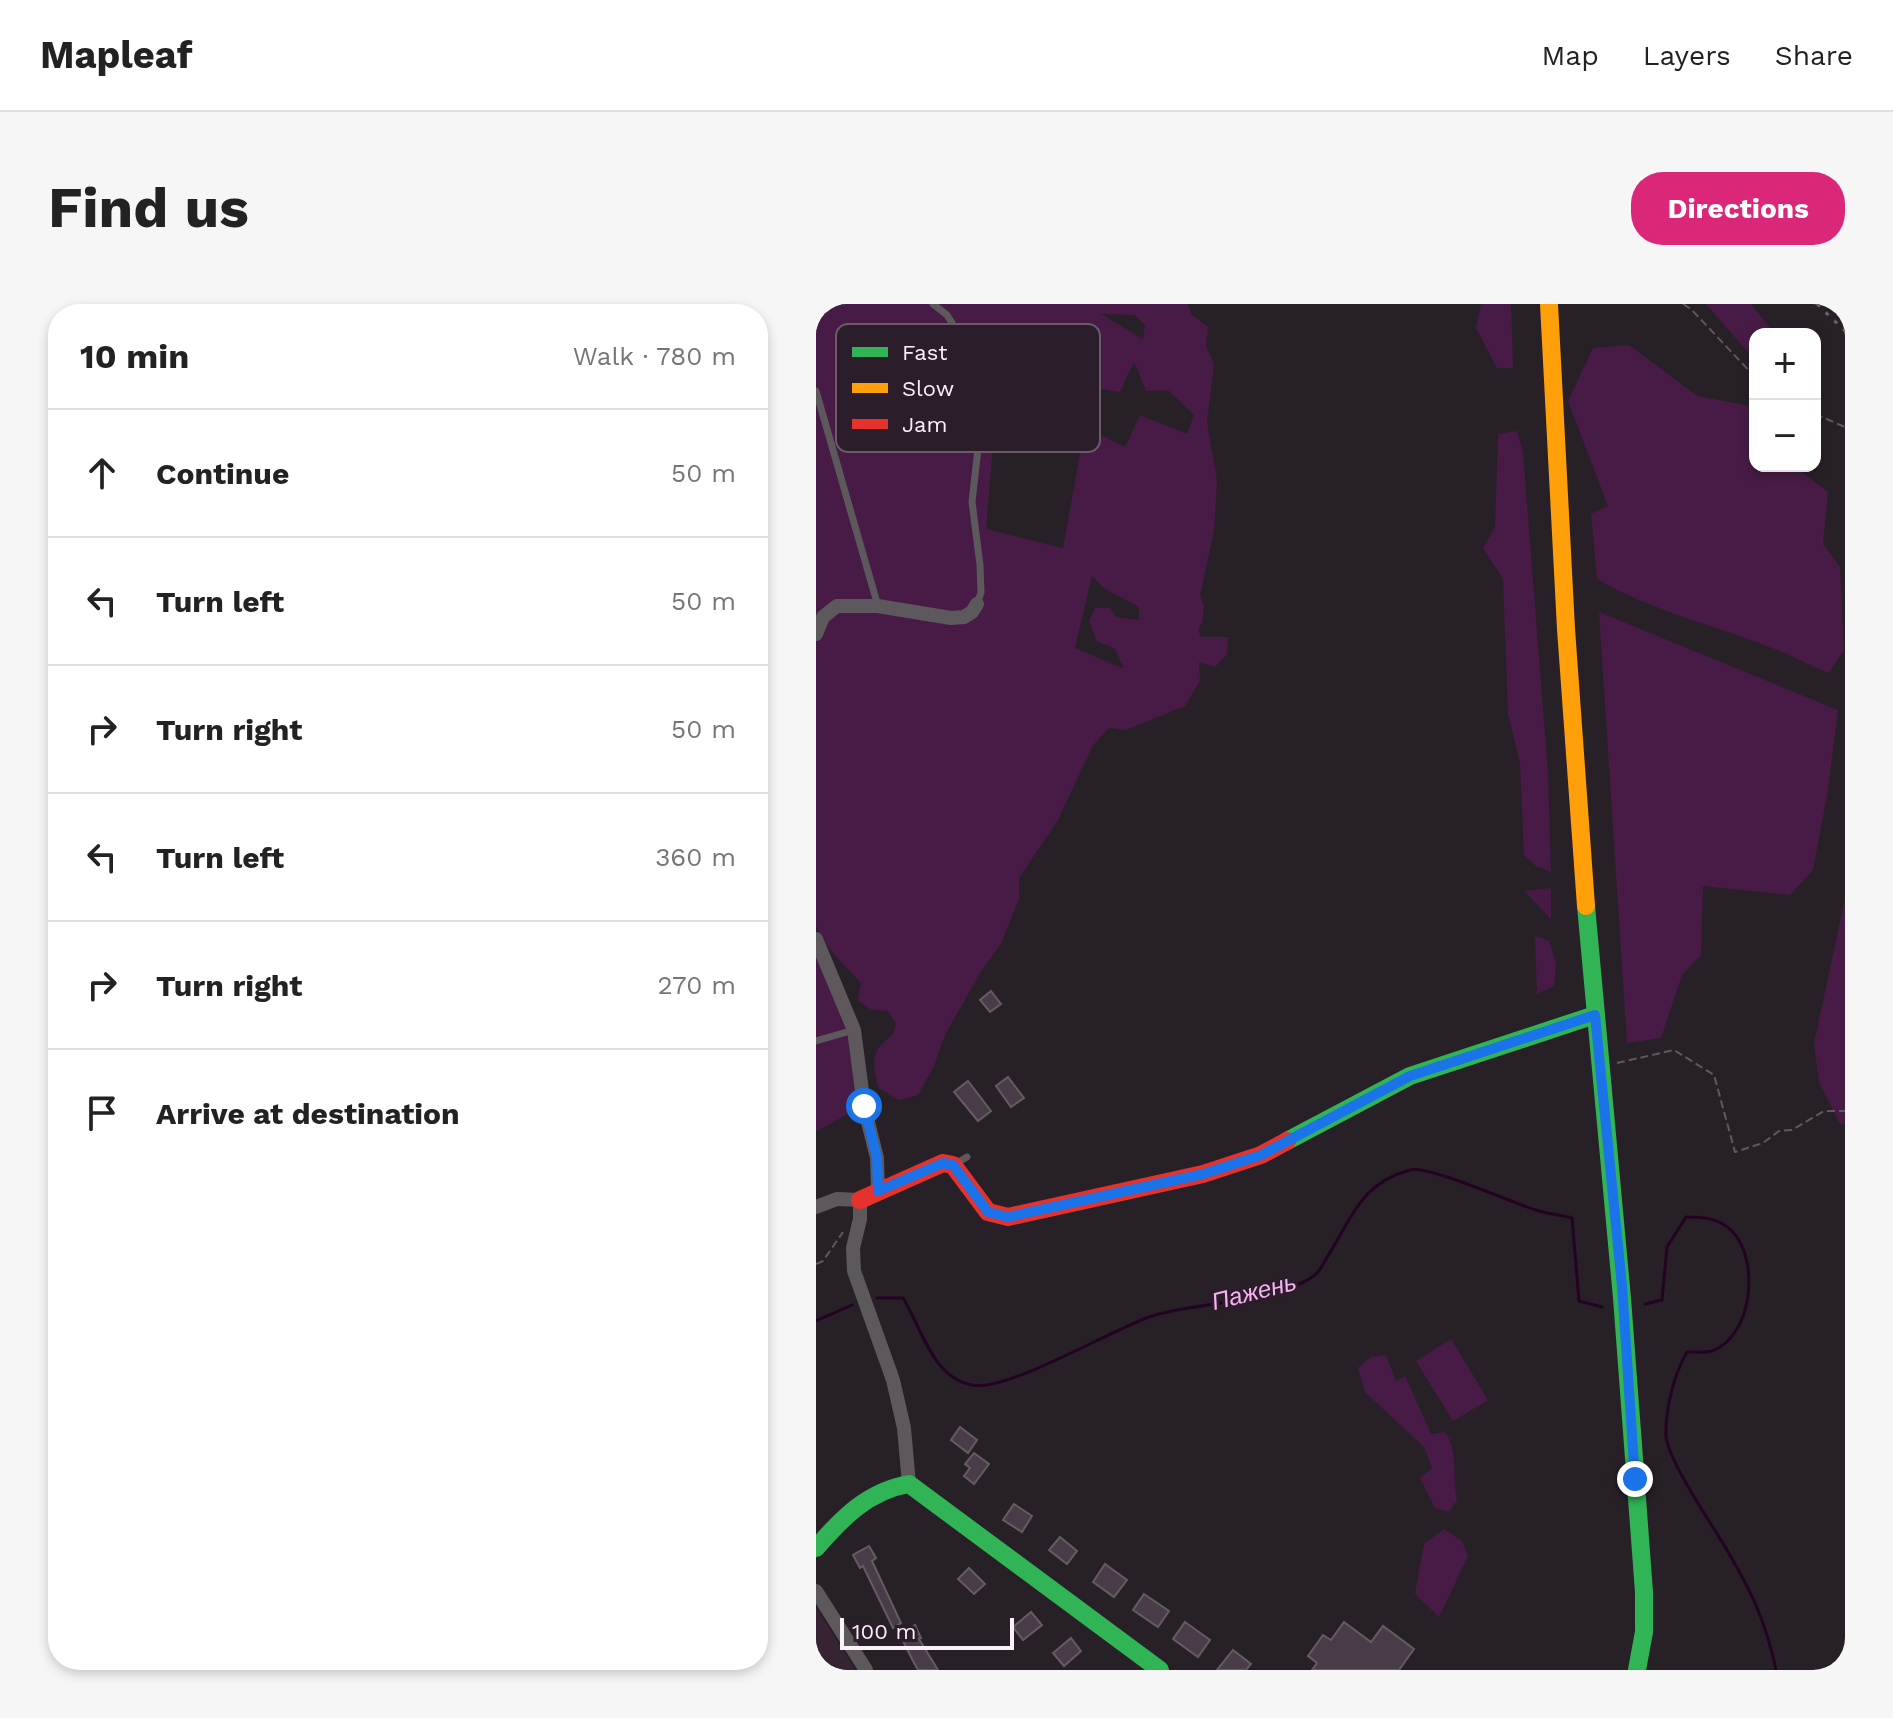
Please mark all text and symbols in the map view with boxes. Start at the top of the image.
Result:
text: Mapleaf [40,33,192,77]
text: Map [1542,39,1599,72]
text: Layers [1643,39,1731,72]
text: Share [1775,39,1853,72]
button: Directions [1631,172,1845,245]
text: Find us [48,175,249,241]
legend [836,324,1100,452]
map controls [1749,328,1821,472]
button: + [1749,328,1821,400]
text: 10 min [80,336,189,376]
text: Fast [902,340,948,365]
text: Walk · 780 m [573,341,736,371]
text: Slow [902,376,954,401]
button: − [1749,400,1821,472]
text: Jam [902,412,947,437]
icon: ahead [80,451,124,495]
text: Continue [156,456,289,491]
text: 50 m [671,458,736,488]
icon: left [80,579,124,623]
text: Turn left [156,584,284,619]
text: 50 m [671,586,736,616]
icon: right [80,707,124,751]
text: Turn right [156,712,302,747]
text: 50 m [671,714,736,744]
icon: left [80,835,124,879]
text: Turn left [156,840,284,875]
text: 360 m [655,842,736,872]
icon: right [80,963,124,1007]
text: Turn right [156,968,302,1003]
text: 270 m [657,970,736,1000]
route start [846,1088,882,1124]
icon: arrive [80,1091,124,1135]
text: Arrive at destination [156,1096,460,1131]
water label: Пажень [1209,1268,1299,1316]
route end [1617,1461,1653,1497]
scale bar [840,1614,1014,1650]
text: 100 m [852,1619,916,1644]

